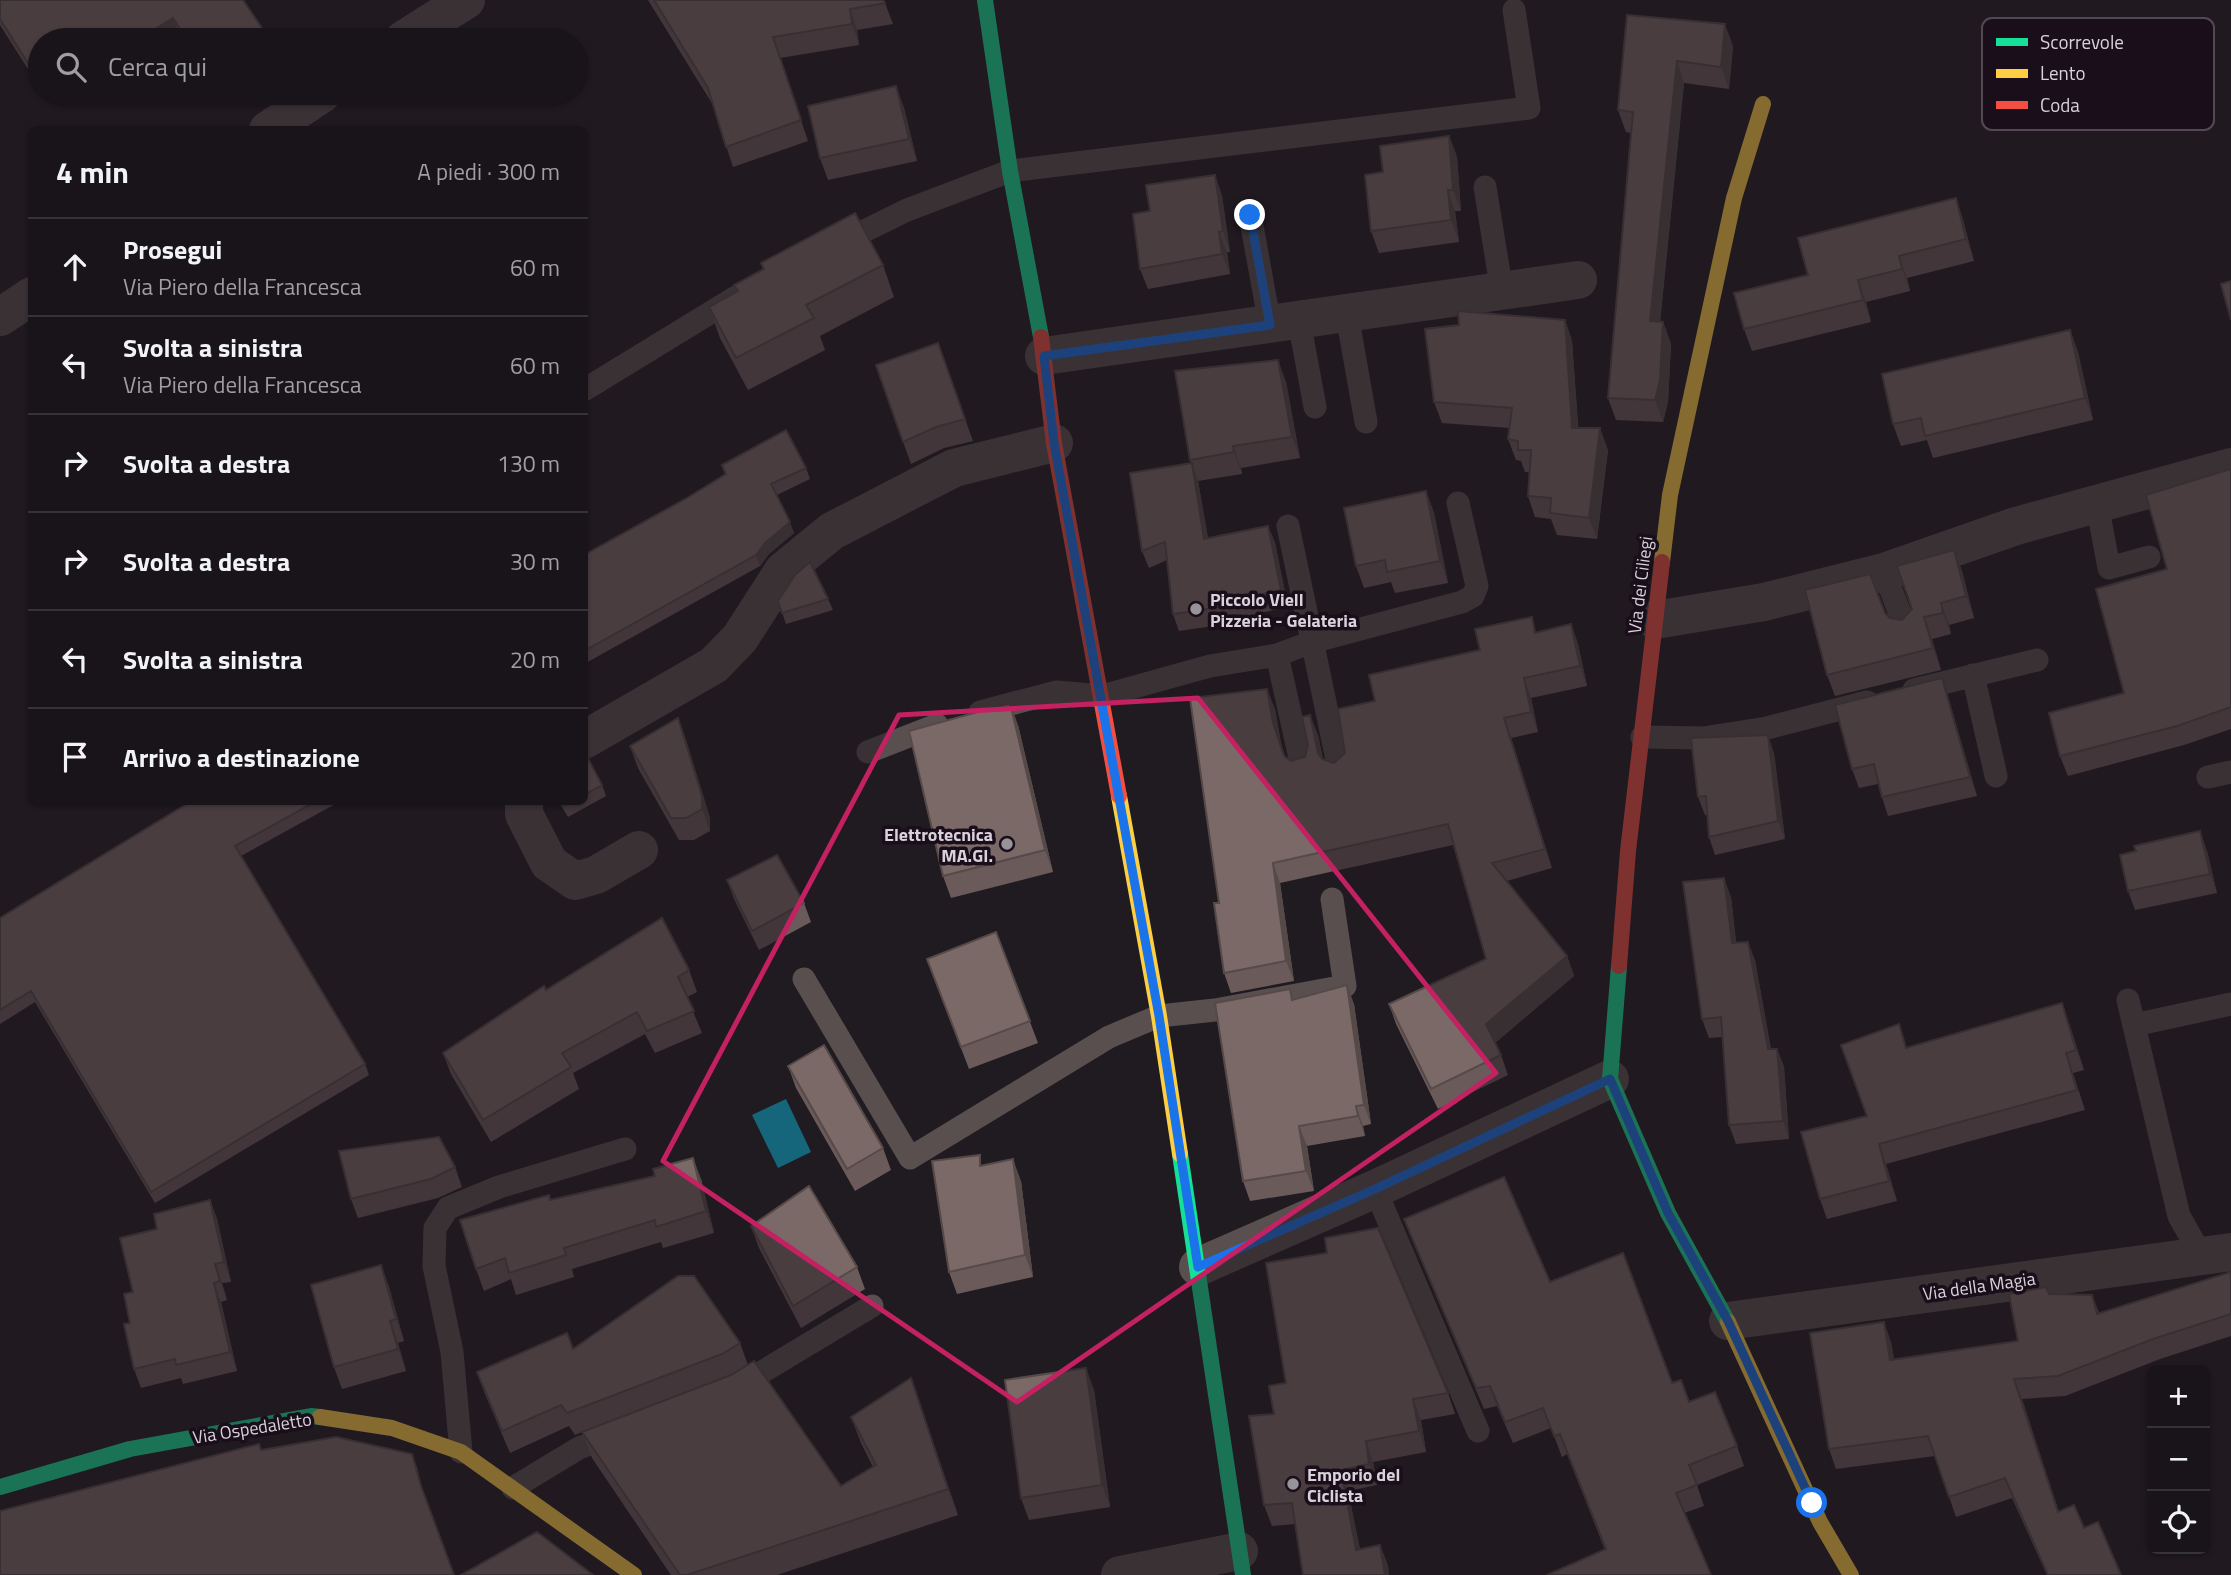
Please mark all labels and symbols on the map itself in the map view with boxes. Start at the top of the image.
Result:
legend [1982,18,2214,130]
text: Scorrevole [2040,27,2124,56]
text: Lento [2040,58,2085,87]
text: Coda [2040,90,2080,119]
route end [1234,199,1265,230]
street label: Via dei Ciliegi [1621,535,1659,635]
place label: Piccolo Viell Pizzeria - Gelateria [1210,586,1357,634]
marker: Piccolo Viell Pizzeria - Gelateria [1188,601,1204,617]
place label: Elettrotecnica MA.GI. [884,821,993,869]
marker: Elettrotecnica MA.GI. [999,836,1015,852]
street label: Via della Magia [1921,1265,2037,1307]
street label: Via Ospedaletto [191,1405,313,1451]
place label: Emporio del Ciclista [1307,1461,1400,1509]
marker: Emporio del Ciclista [1285,1476,1301,1492]
route start [1796,1487,1827,1518]

